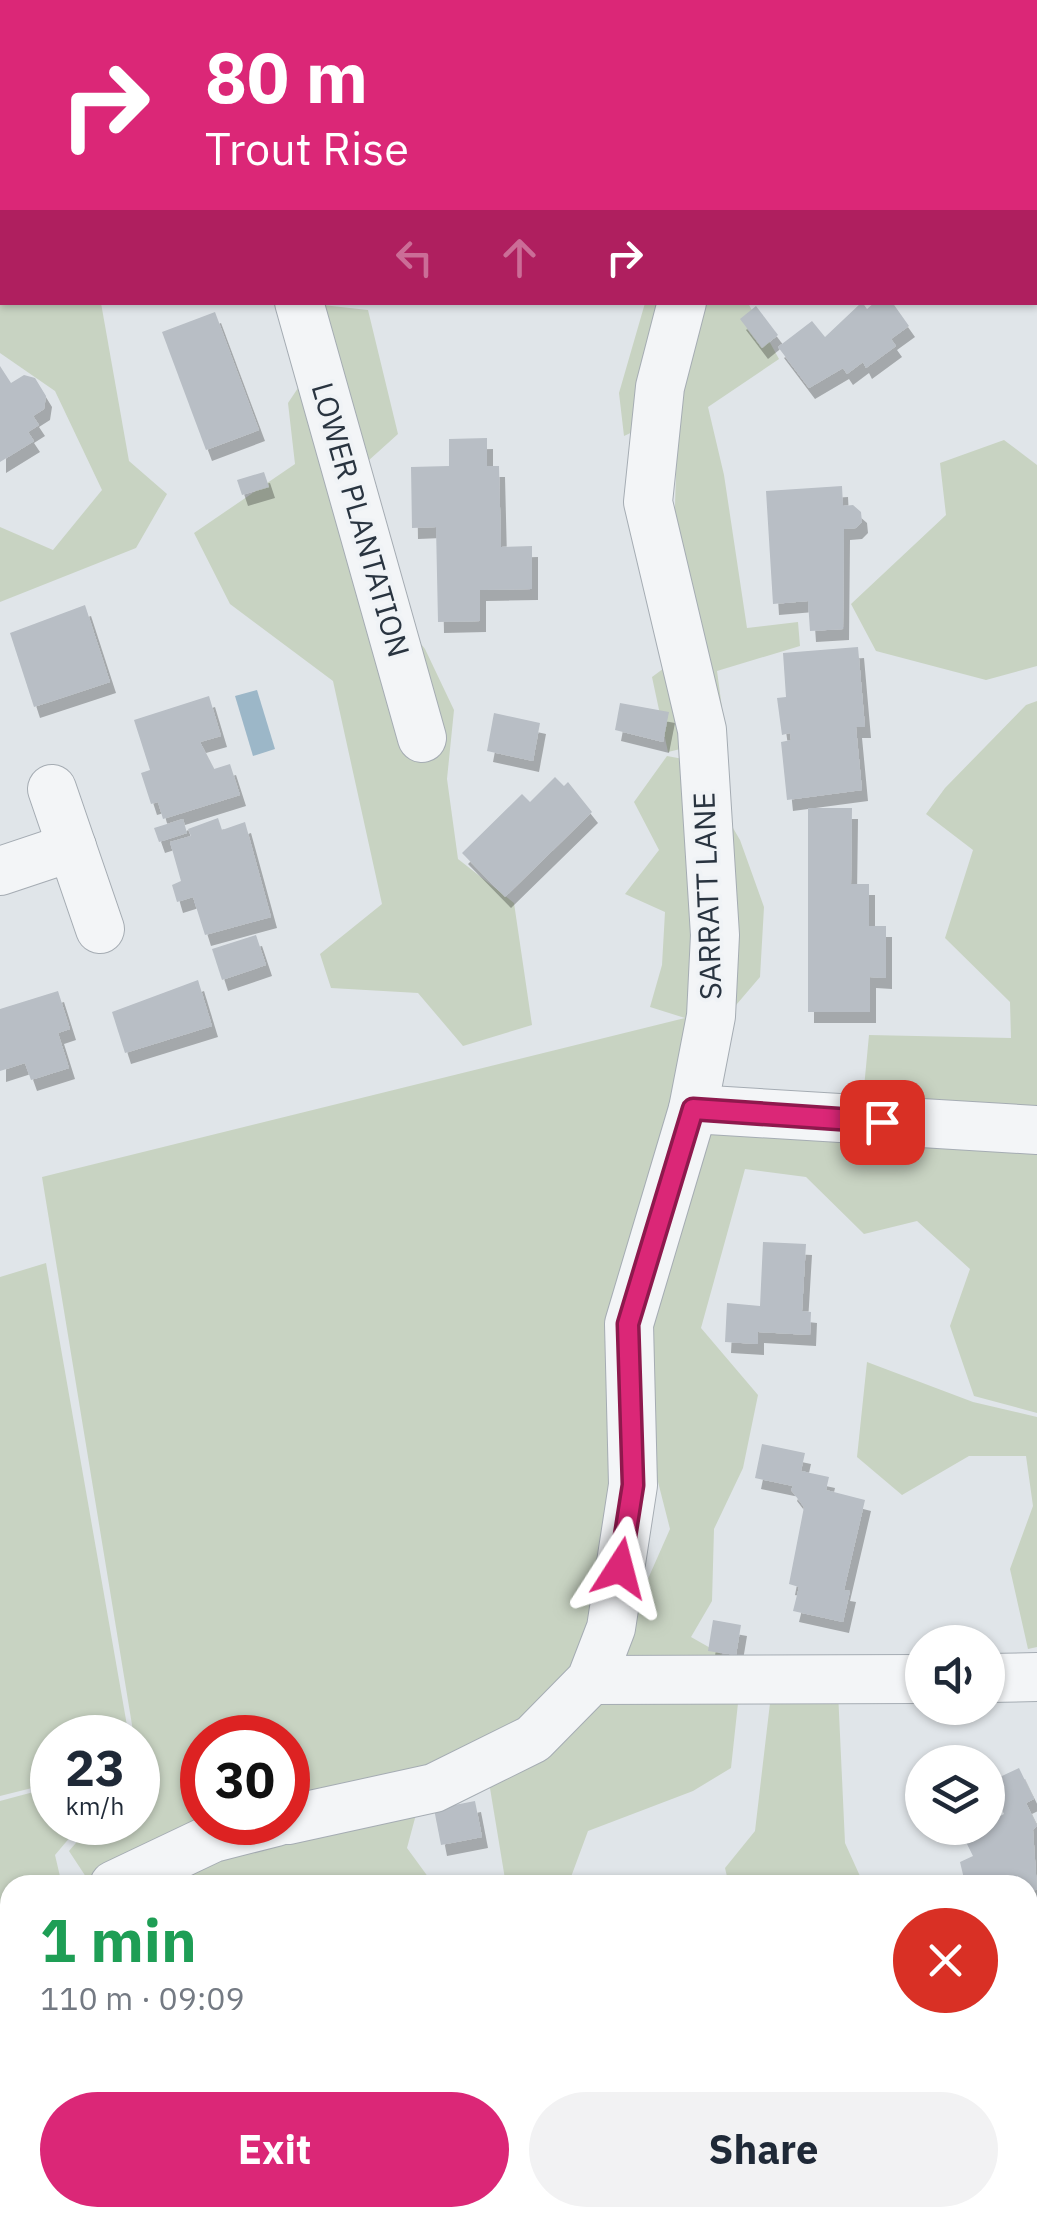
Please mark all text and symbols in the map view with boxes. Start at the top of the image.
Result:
text: 80 m [205,31,368,122]
icon: right [40,40,170,170]
text: Trout Rise [205,119,409,177]
icon: left [387,230,442,285]
icon: ahead [492,230,547,285]
icon: right [597,230,652,285]
street label: LOWER PLANTATION [304,378,419,661]
street label: SARRATT LANE [683,791,730,1001]
pin [840,1080,925,1165]
icon: arrive [855,1095,910,1150]
position arrow [568,1516,672,1620]
map controls [905,1625,1005,1845]
button: sound [905,1625,1005,1725]
speed limit sign: 30 [180,1715,310,1845]
text: 23 [65,1735,125,1800]
button: layers [905,1745,1005,1845]
text: km/h [66,1789,124,1822]
text: 1 min [40,1900,197,1979]
button: close [893,1908,998,2013]
text: 110 m · 09:09 [40,1977,245,2019]
button: Exit [40,2092,509,2207]
button: Share [529,2092,998,2207]

